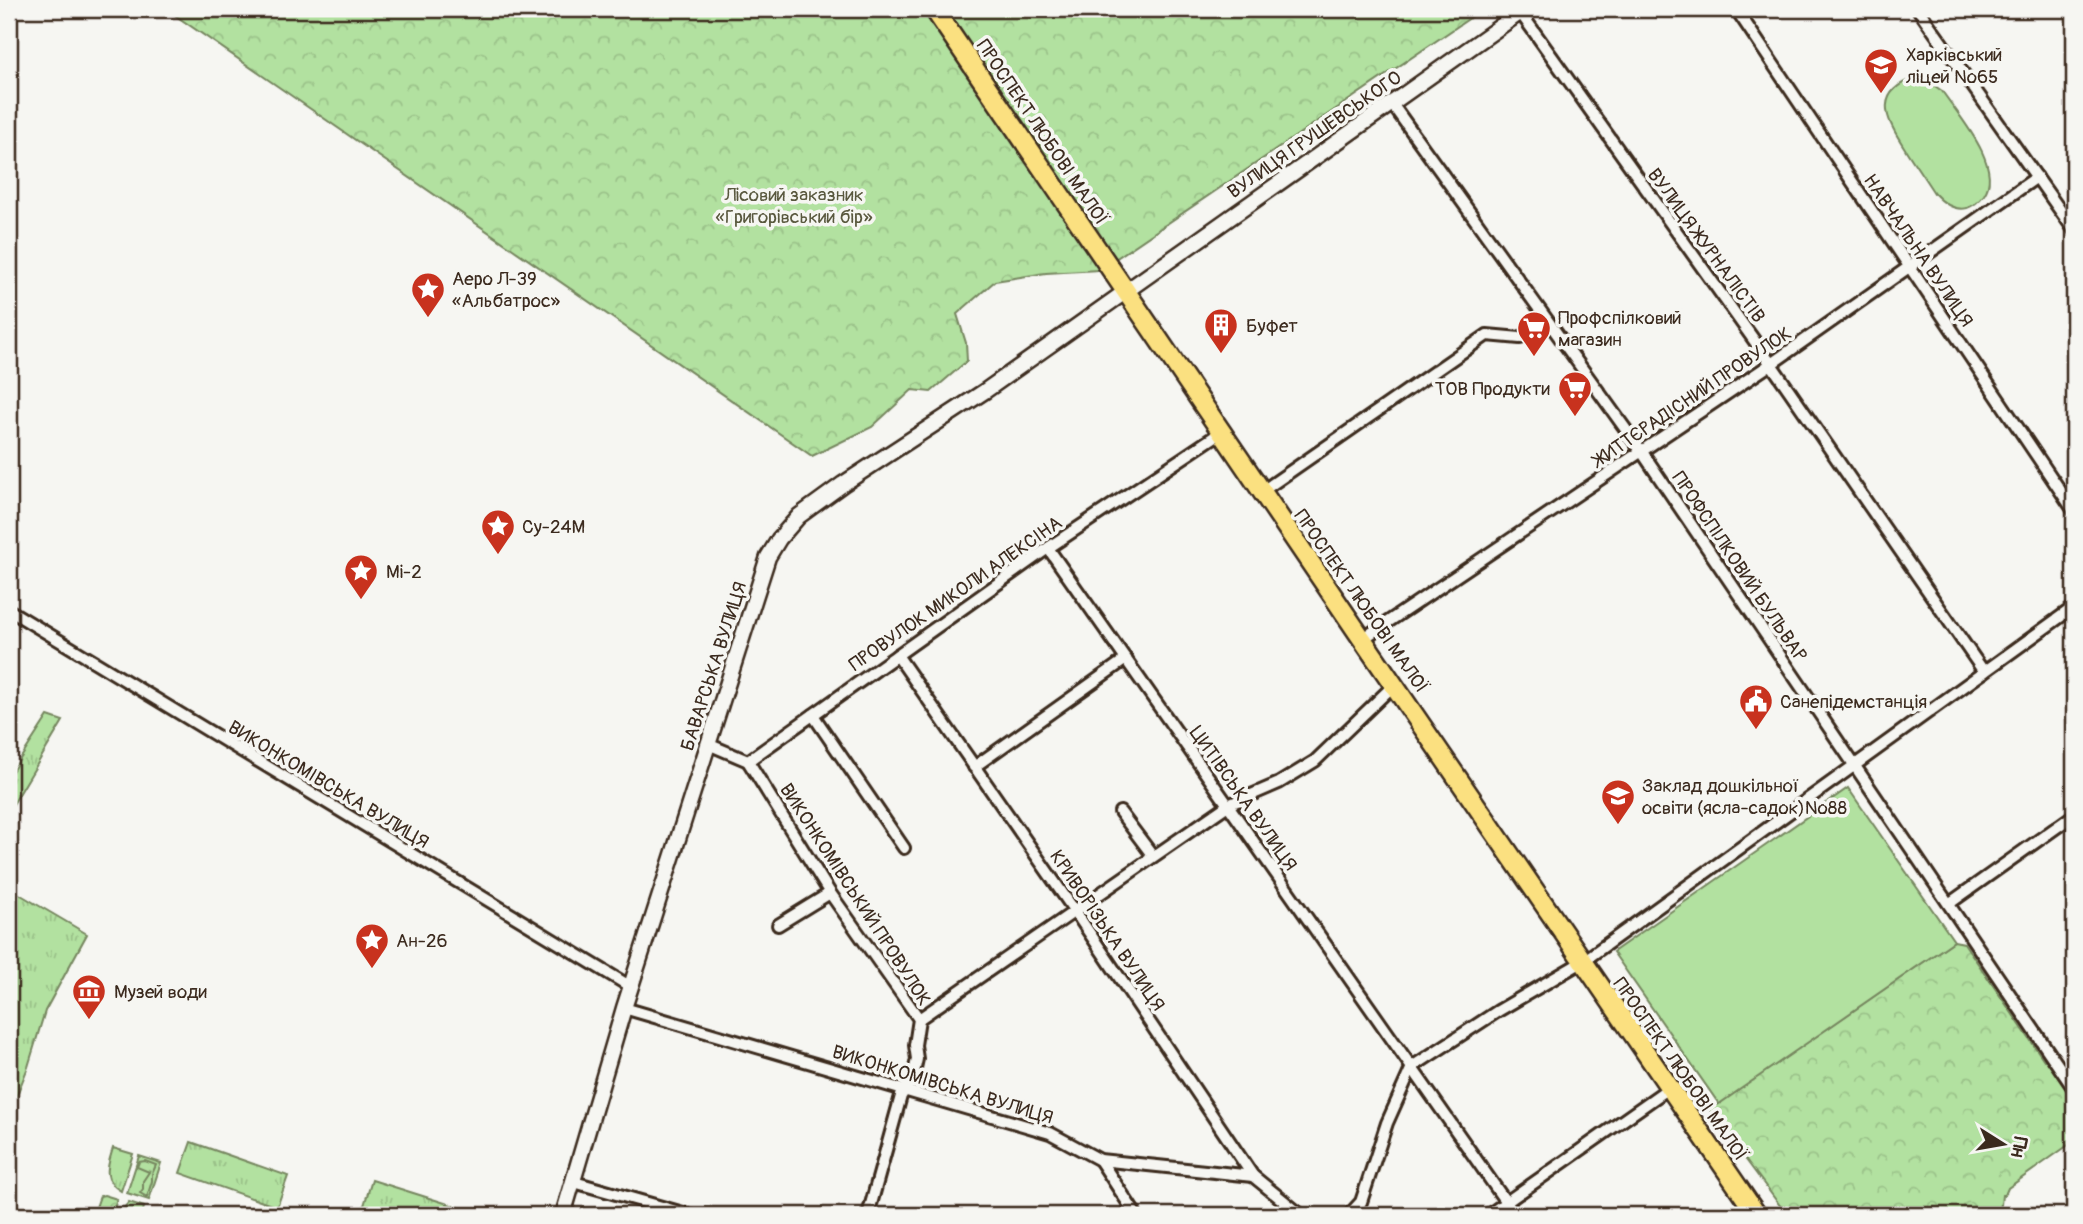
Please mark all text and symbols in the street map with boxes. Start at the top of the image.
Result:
street label: ПРОСПЕКТ ЛЮБОВІ МАЛОЇ [971,35,1113,230]
place label: Харківський ліцей №65 [1906,43,2002,89]
school or university icon: Харківський ліцей №65 [1862,46,1900,95]
street label: ВУЛИЦЯ ГРУШЕВСЬКОГО [1223,66,1406,204]
street label: ВУЛИЦЯ ЖУРНАЛІСТІВ [1642,164,1770,328]
street label: НАВЧАЛЬНА ВУЛИЦЯ [1858,169,1978,332]
park label: Лісовий заказник «Григорівський бір» [715,183,873,229]
place label: Аеро Л-39 «Альбатрос» [452,267,561,313]
place icon: Аеро Л-39 «Альбатрос» [409,270,447,319]
building icon: Буфет [1202,306,1240,355]
place label: Профспілковий магазин [1558,306,1682,352]
supermarket icon: Профспілковий магазин [1515,309,1553,358]
place label: Буфет [1246,314,1298,338]
street label: ЖИТТЄРАДІСНИЙ ПРОВУЛОК [1586,321,1796,474]
supermarket icon: ТОВ Продукти [1556,369,1594,418]
place label: ТОВ Продукти [1435,377,1551,401]
street label: ПРОФСПІЛКОВИЙ БУЛЬВАР [1667,467,1812,667]
street label: ПРОСПЕКТ ЛЮБОВІ МАЛОЇ [1289,505,1434,698]
place icon: Су-24М [479,507,517,556]
street label: ПРОВУЛОК МИКОЛИ АЛЕКСІНА [844,511,1067,677]
place label: Су-24М [522,515,585,539]
place icon: Мі-2 [342,552,380,601]
place label: Мі-2 [386,560,422,584]
street label: БАВАРСЬКА ВУЛИЦЯ [675,579,753,754]
public building icon: Санепідемстанція [1737,682,1775,731]
place label: Санепідемстанція [1780,690,1927,714]
street label: ВИКОНКОМІВСЬКА ВУЛИЦЯ [224,715,433,854]
street label: ЦИТІВСЬКА ВУЛИЦЯ [1184,721,1302,876]
place label: Заклад дошкільної освіти (ясла-садок)№88 [1642,774,1847,820]
school or university icon: Заклад дошкільної освіти (ясла-садок)№88 [1599,777,1637,826]
street label: ВИКОНКОМІВСЬКИЙ ПРОВУЛОК [774,779,936,1010]
street label: КРИВОРІЗЬКА ВУЛИЦЯ [1044,845,1170,1016]
place icon: Ан-26 [353,921,391,970]
place label: Ан-26 [396,929,448,953]
museum icon: Музей води [70,972,108,1021]
street label: ПРОСПЕКТ ЛЮБОВІ МАЛОЇ [1608,973,1753,1166]
place label: Музей води [114,980,208,1004]
street label: ВИКОНКОМІВСЬКА ВУЛИЦЯ [829,1040,1056,1130]
north arrow [1968,1108,2038,1178]
text: Пн [2005,1135,2032,1160]

